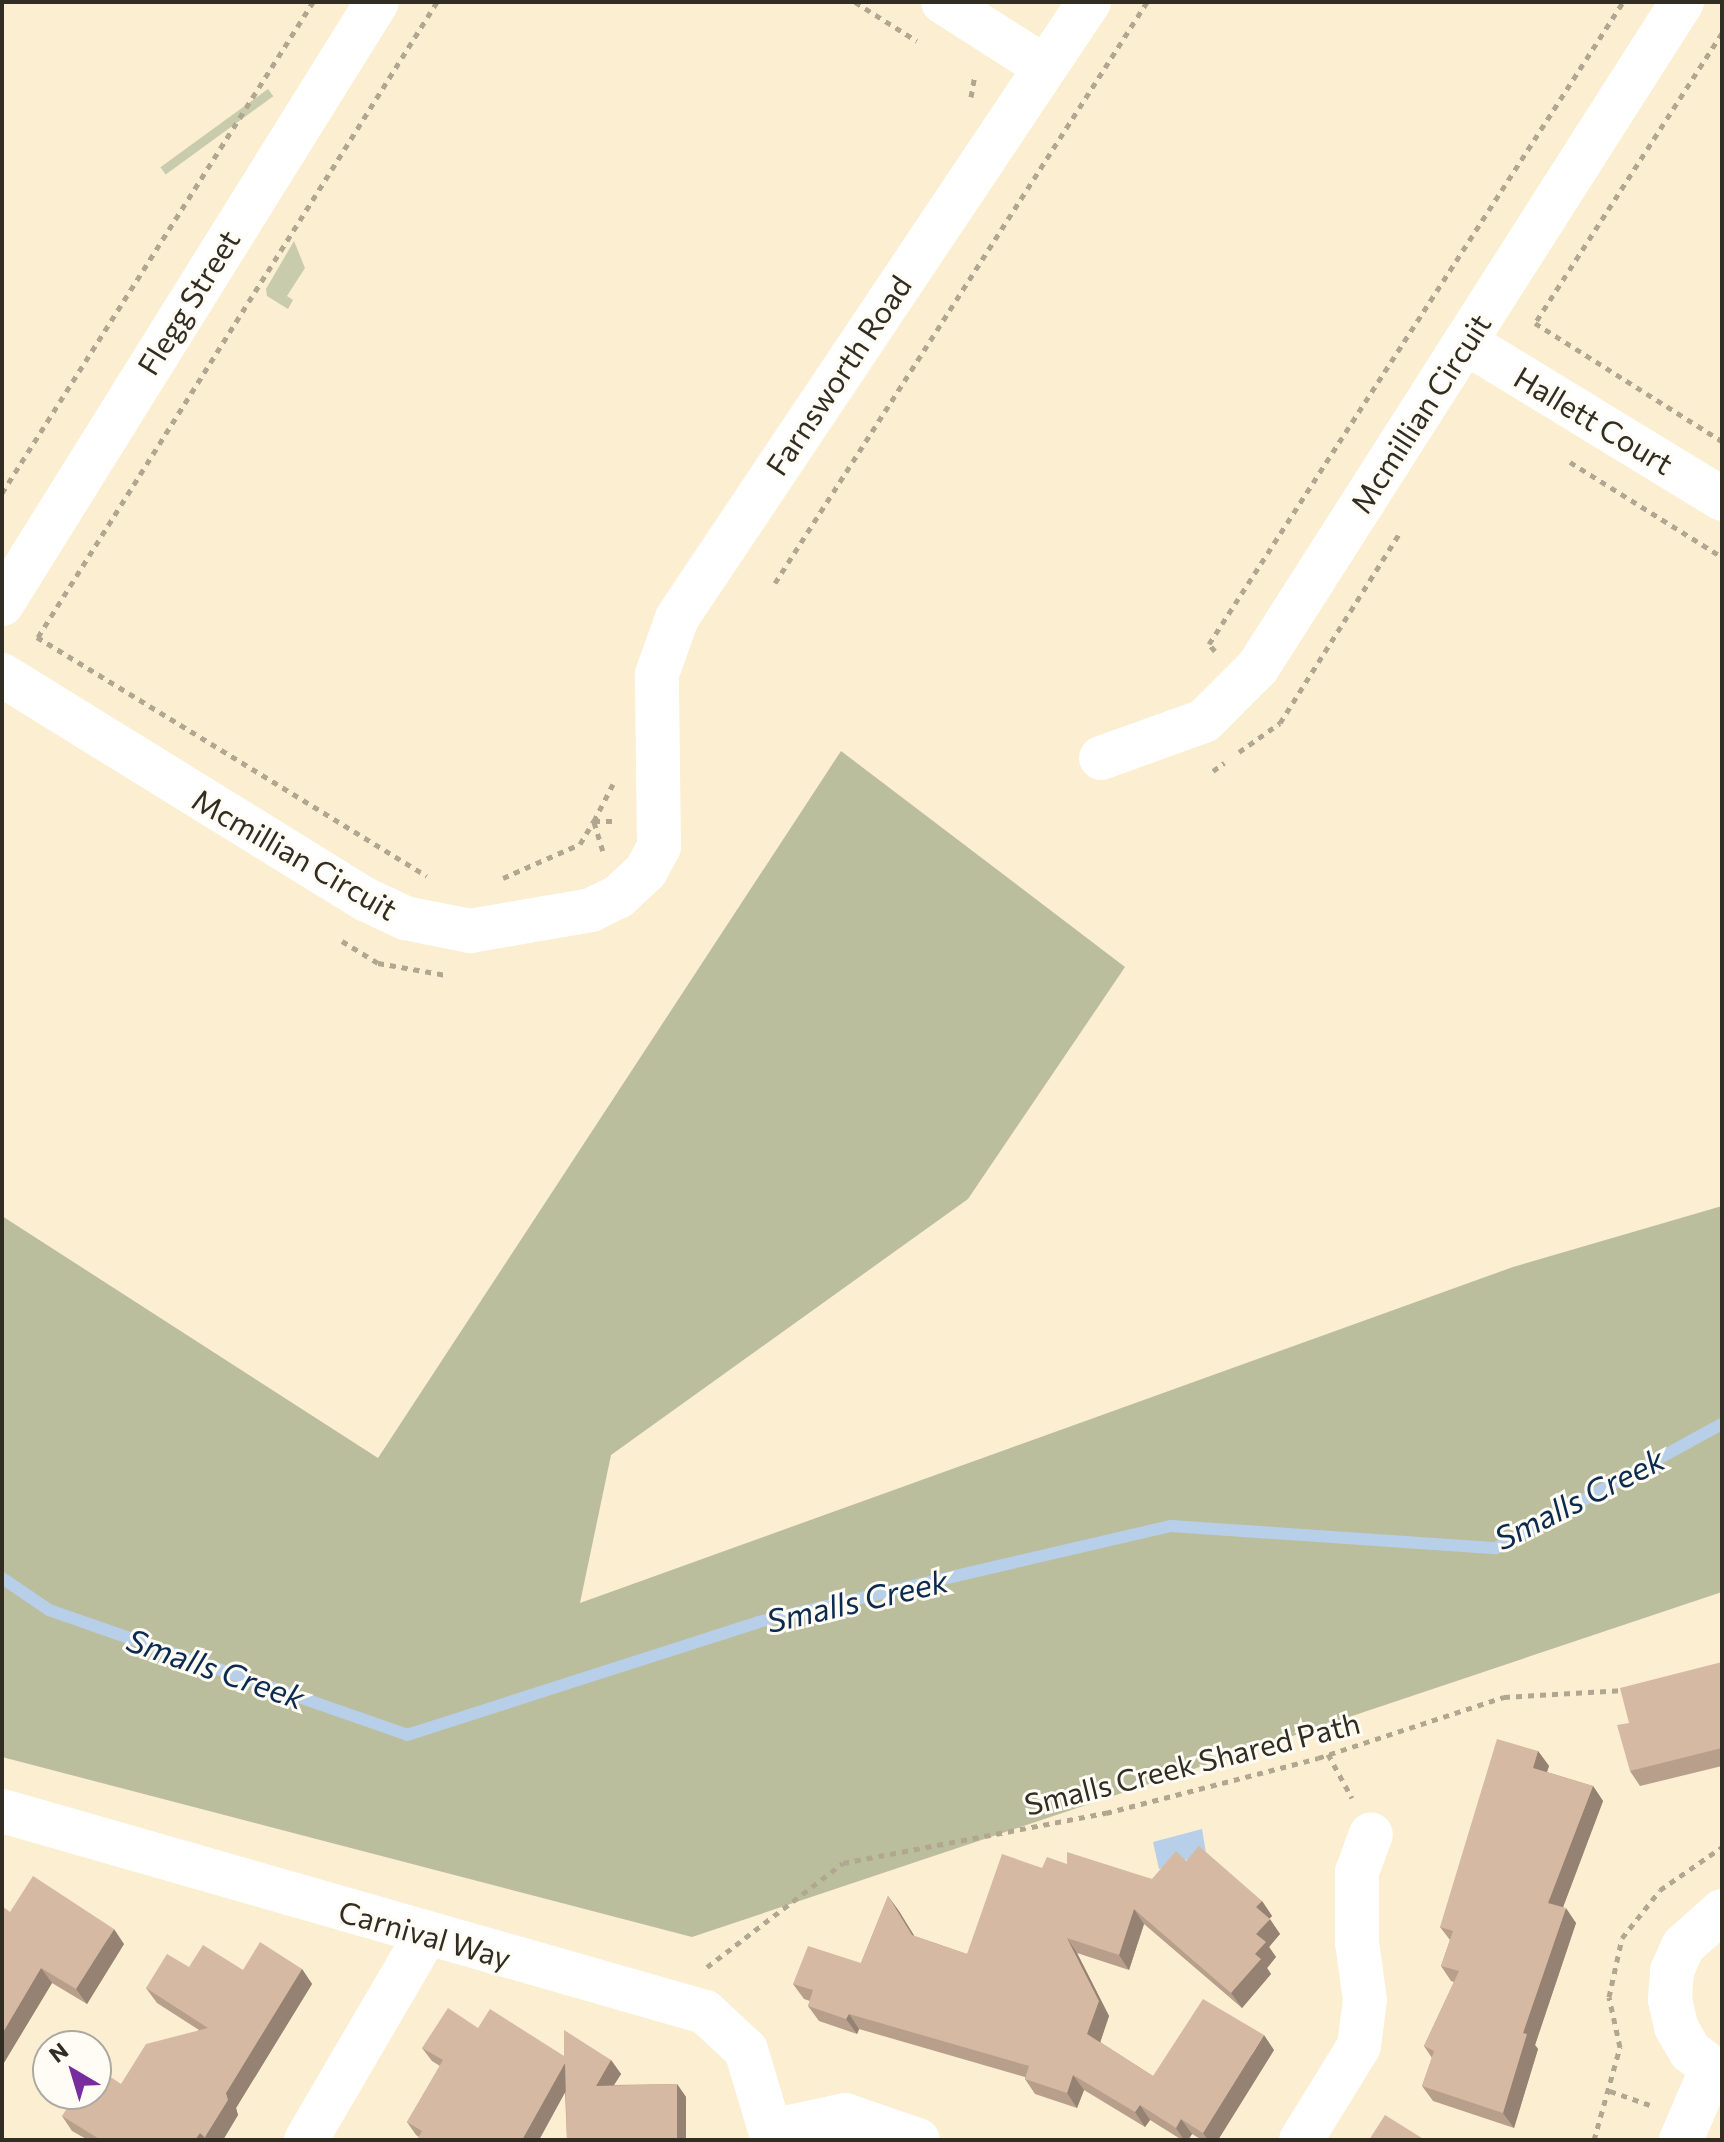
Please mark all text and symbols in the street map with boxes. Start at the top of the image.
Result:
street label: Flegg Street [129,223,247,381]
street label: Farnsworth Road [758,268,918,482]
street label: Mcmillian Circuit [1342,307,1498,519]
street label: Hallett Court [1508,359,1680,481]
street label: Mcmillian Circuit [186,781,404,927]
water label: Smalls Creek [1488,1439,1670,1557]
water label: Smalls Creek [762,1560,952,1640]
water label: Smalls Creek [122,1620,310,1716]
street label: Smalls Creek Shared Path [1020,1704,1364,1822]
street label: Carnival Way [335,1892,515,1976]
north arrow [32,2030,112,2110]
text: N [43,2037,73,2068]

